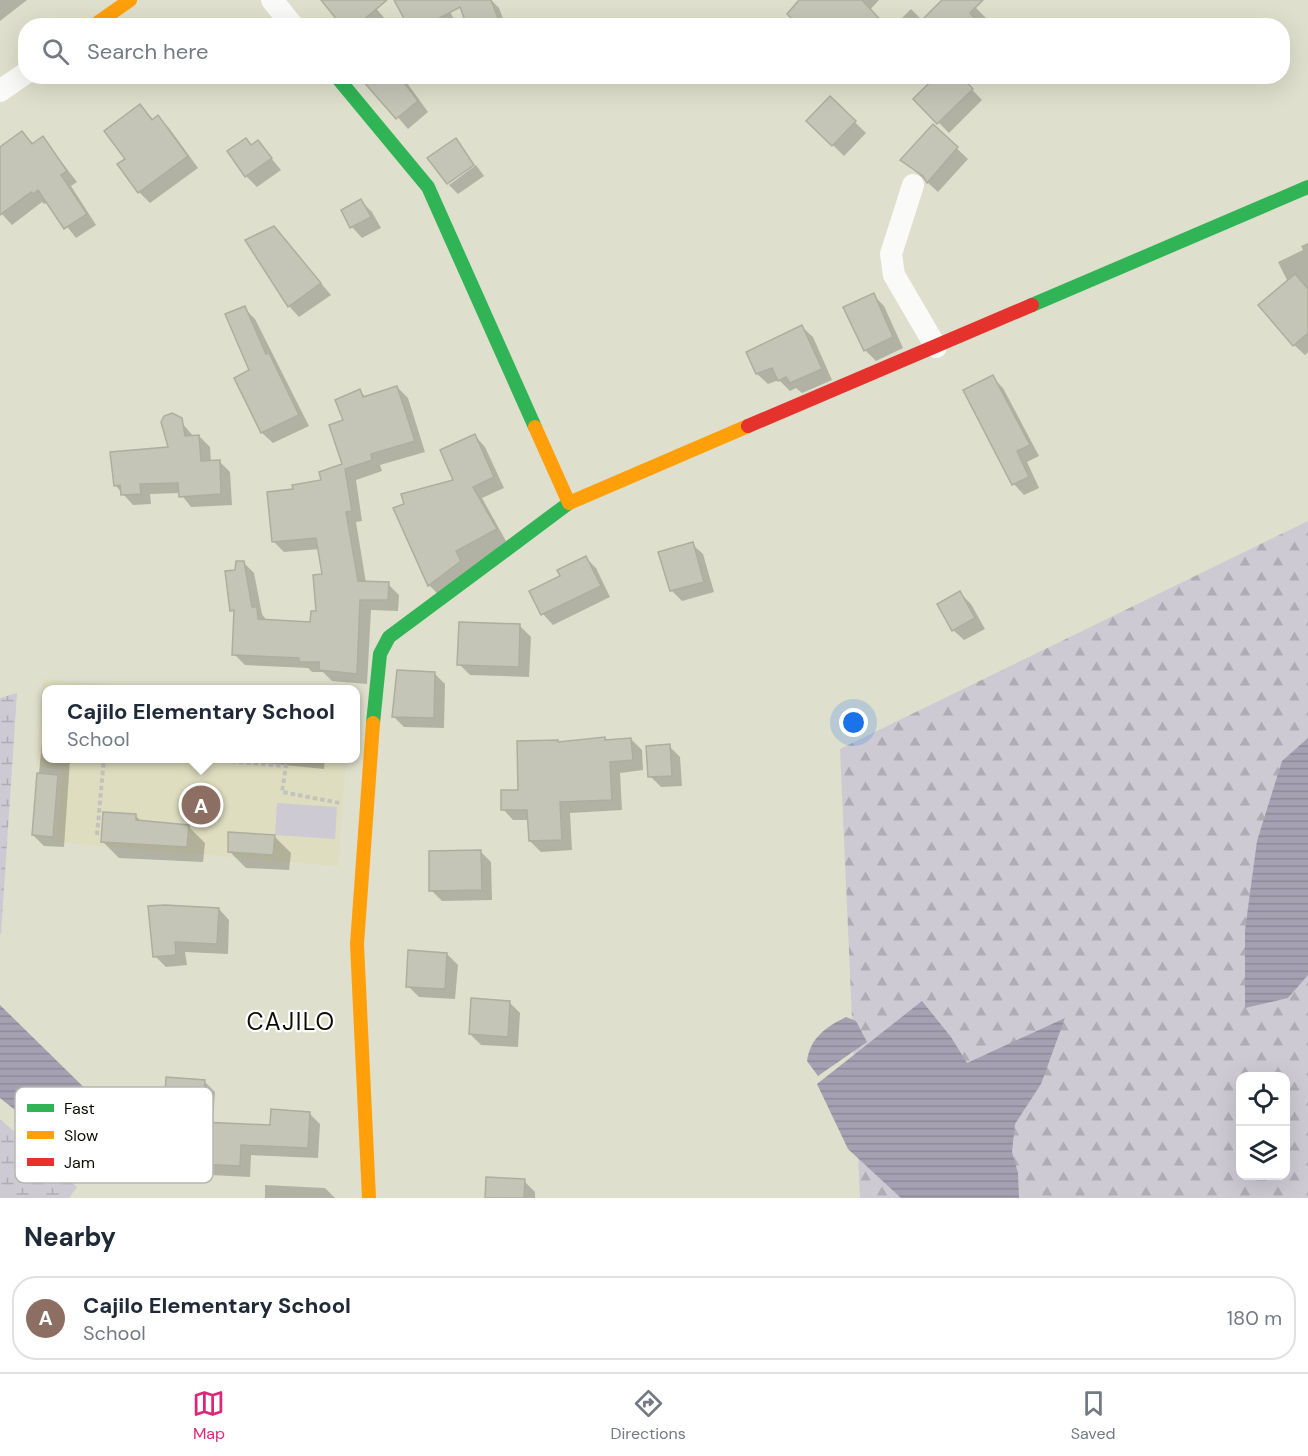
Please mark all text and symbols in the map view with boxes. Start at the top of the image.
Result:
search box [18,18,1290,84]
icon: search [39,35,72,68]
text: Search here [87,37,208,66]
popup [42,685,360,763]
text: Cajilo Elementary School [67,697,335,726]
your location [839,708,868,737]
text: School [67,726,130,752]
pin: A [182,782,220,828]
district label: CAJILO [246,1006,336,1037]
map controls [1236,1072,1290,1180]
button: locate [1236,1072,1290,1126]
legend [15,1087,213,1183]
text: Fast [64,1098,95,1119]
text: Slow [64,1125,98,1146]
button: layers [1236,1126,1290,1180]
text: Jam [64,1152,95,1173]
text: Nearby [24,1220,116,1254]
text: Cajilo Elementary School [83,1291,351,1320]
text: A [38,1305,53,1331]
text: 180 m [1227,1305,1282,1331]
text: School [83,1320,146,1346]
tab: Map [192,1387,225,1444]
tab: Directions [610,1387,686,1444]
tab: Saved [1071,1387,1116,1444]

